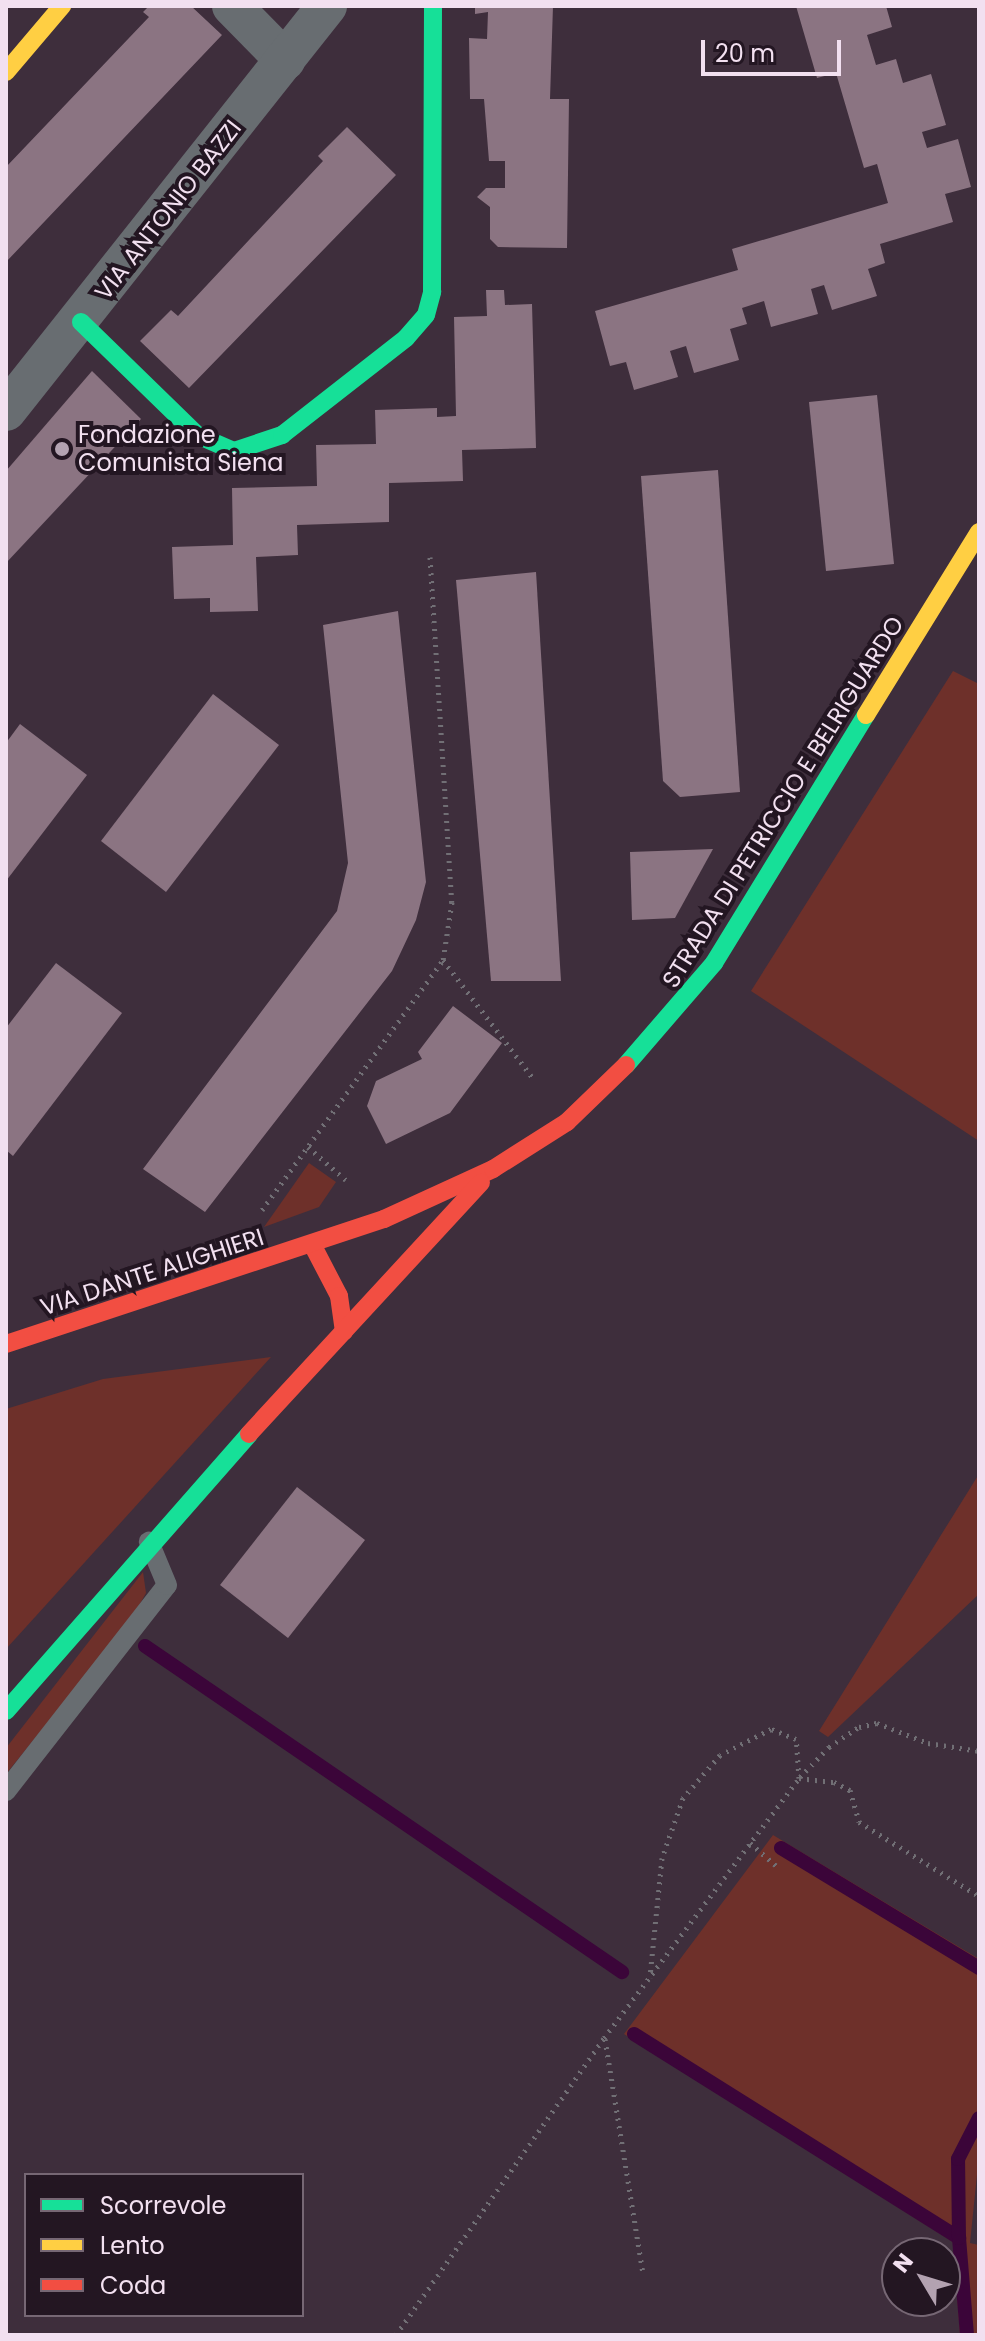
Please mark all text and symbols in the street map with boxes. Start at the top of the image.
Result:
scale bar [705,24,845,74]
text: 20 m [715,37,775,70]
street label: VIA ANTONIO BAZZI [89,114,247,306]
place label: Fondazione Comunista Siena [78,421,284,477]
marker: Fondazione Comunista Siena [53,440,71,458]
street label: STRADA DI PETRICCIO E BELRIGUARDO [656,611,910,993]
street label: VIA DANTE ALIGHIERI [37,1222,267,1322]
legend [24,2173,304,2317]
text: Scorrevole [100,2189,226,2222]
text: Lento [100,2229,165,2262]
north arrow [881,2237,961,2317]
text: N [886,2247,921,2279]
text: Coda [100,2269,166,2302]

